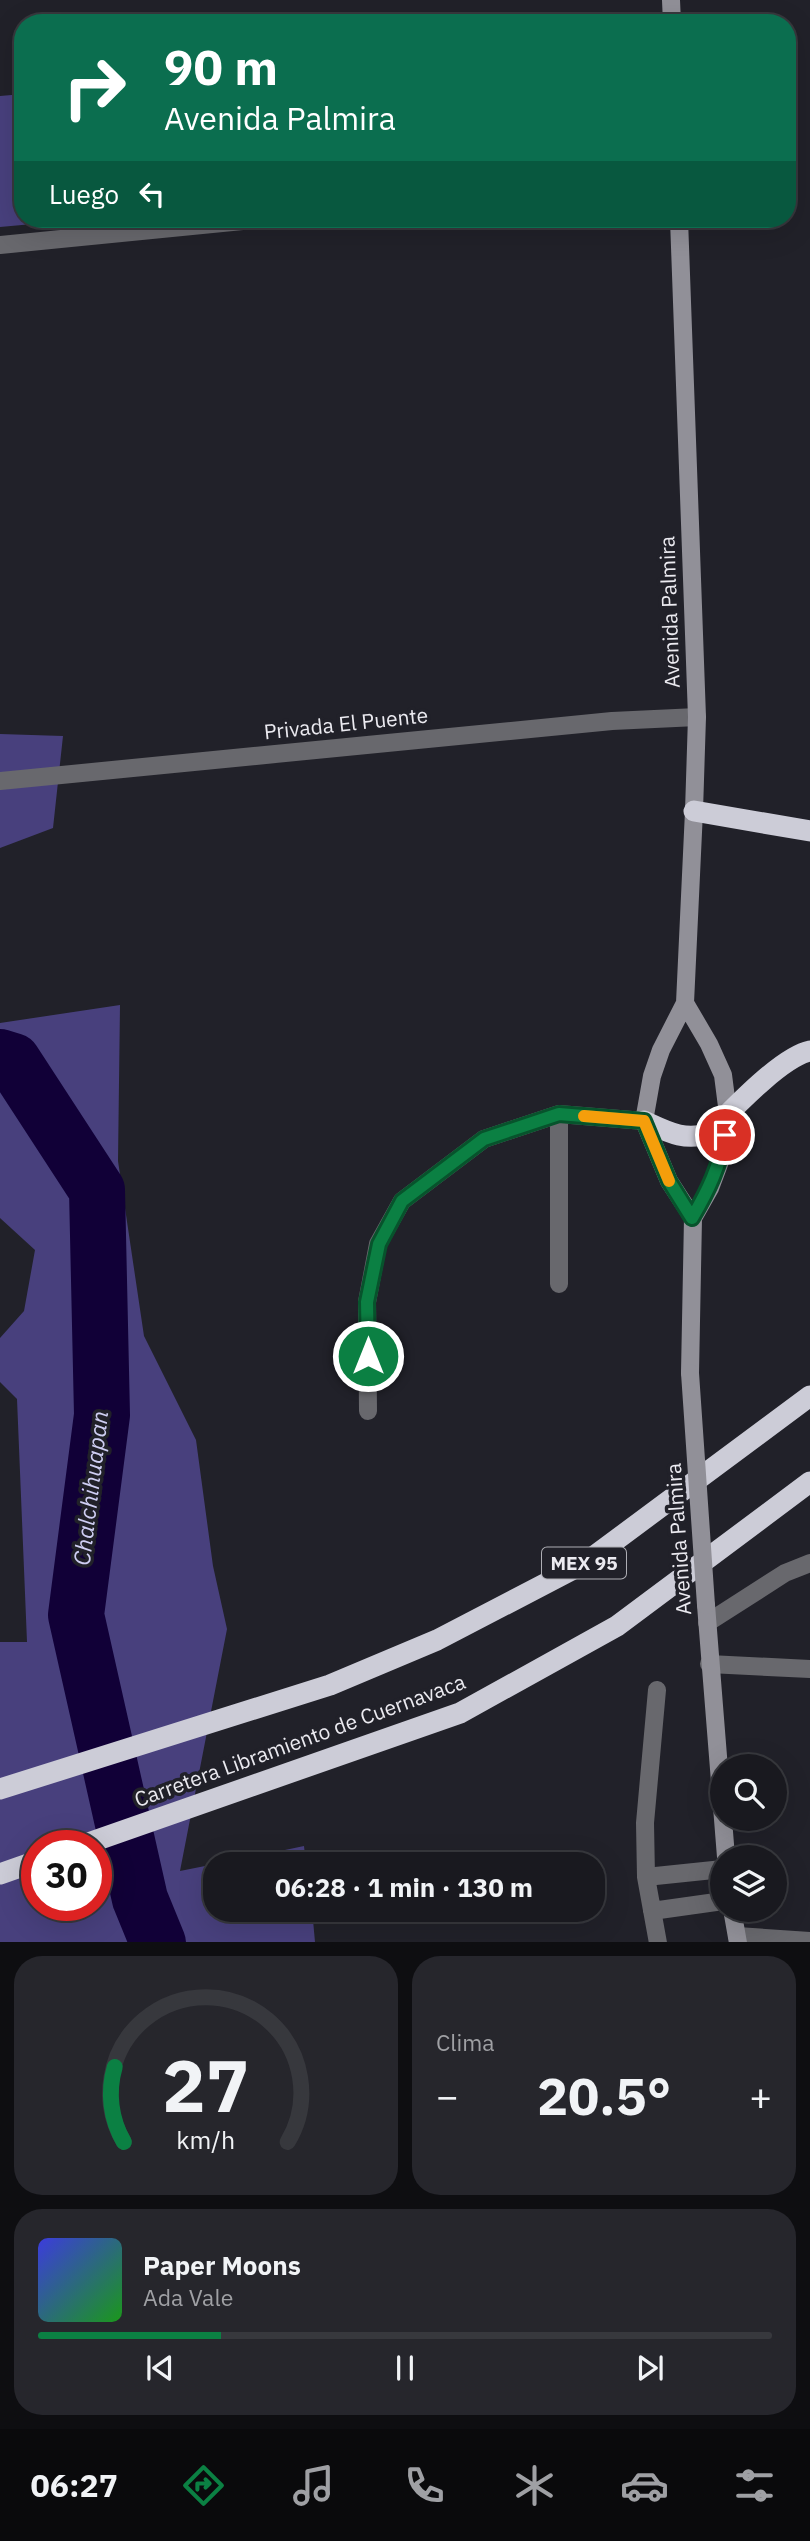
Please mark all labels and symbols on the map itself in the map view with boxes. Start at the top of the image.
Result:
street label: Avenida Palmira [652,536,686,689]
street label: Privada El Puente [262,700,429,746]
pin [695,1105,755,1165]
position arrow [331,1319,405,1393]
water label: Chalchihuapan [66,1409,114,1567]
street label: Avenida Palmira [659,1462,697,1616]
road number: MEX 95 [542,1548,626,1578]
street label: Carretera Libramiento de Cuernavaca [130,1667,469,1813]
speed limit sign: 30 [21,1830,112,1921]

